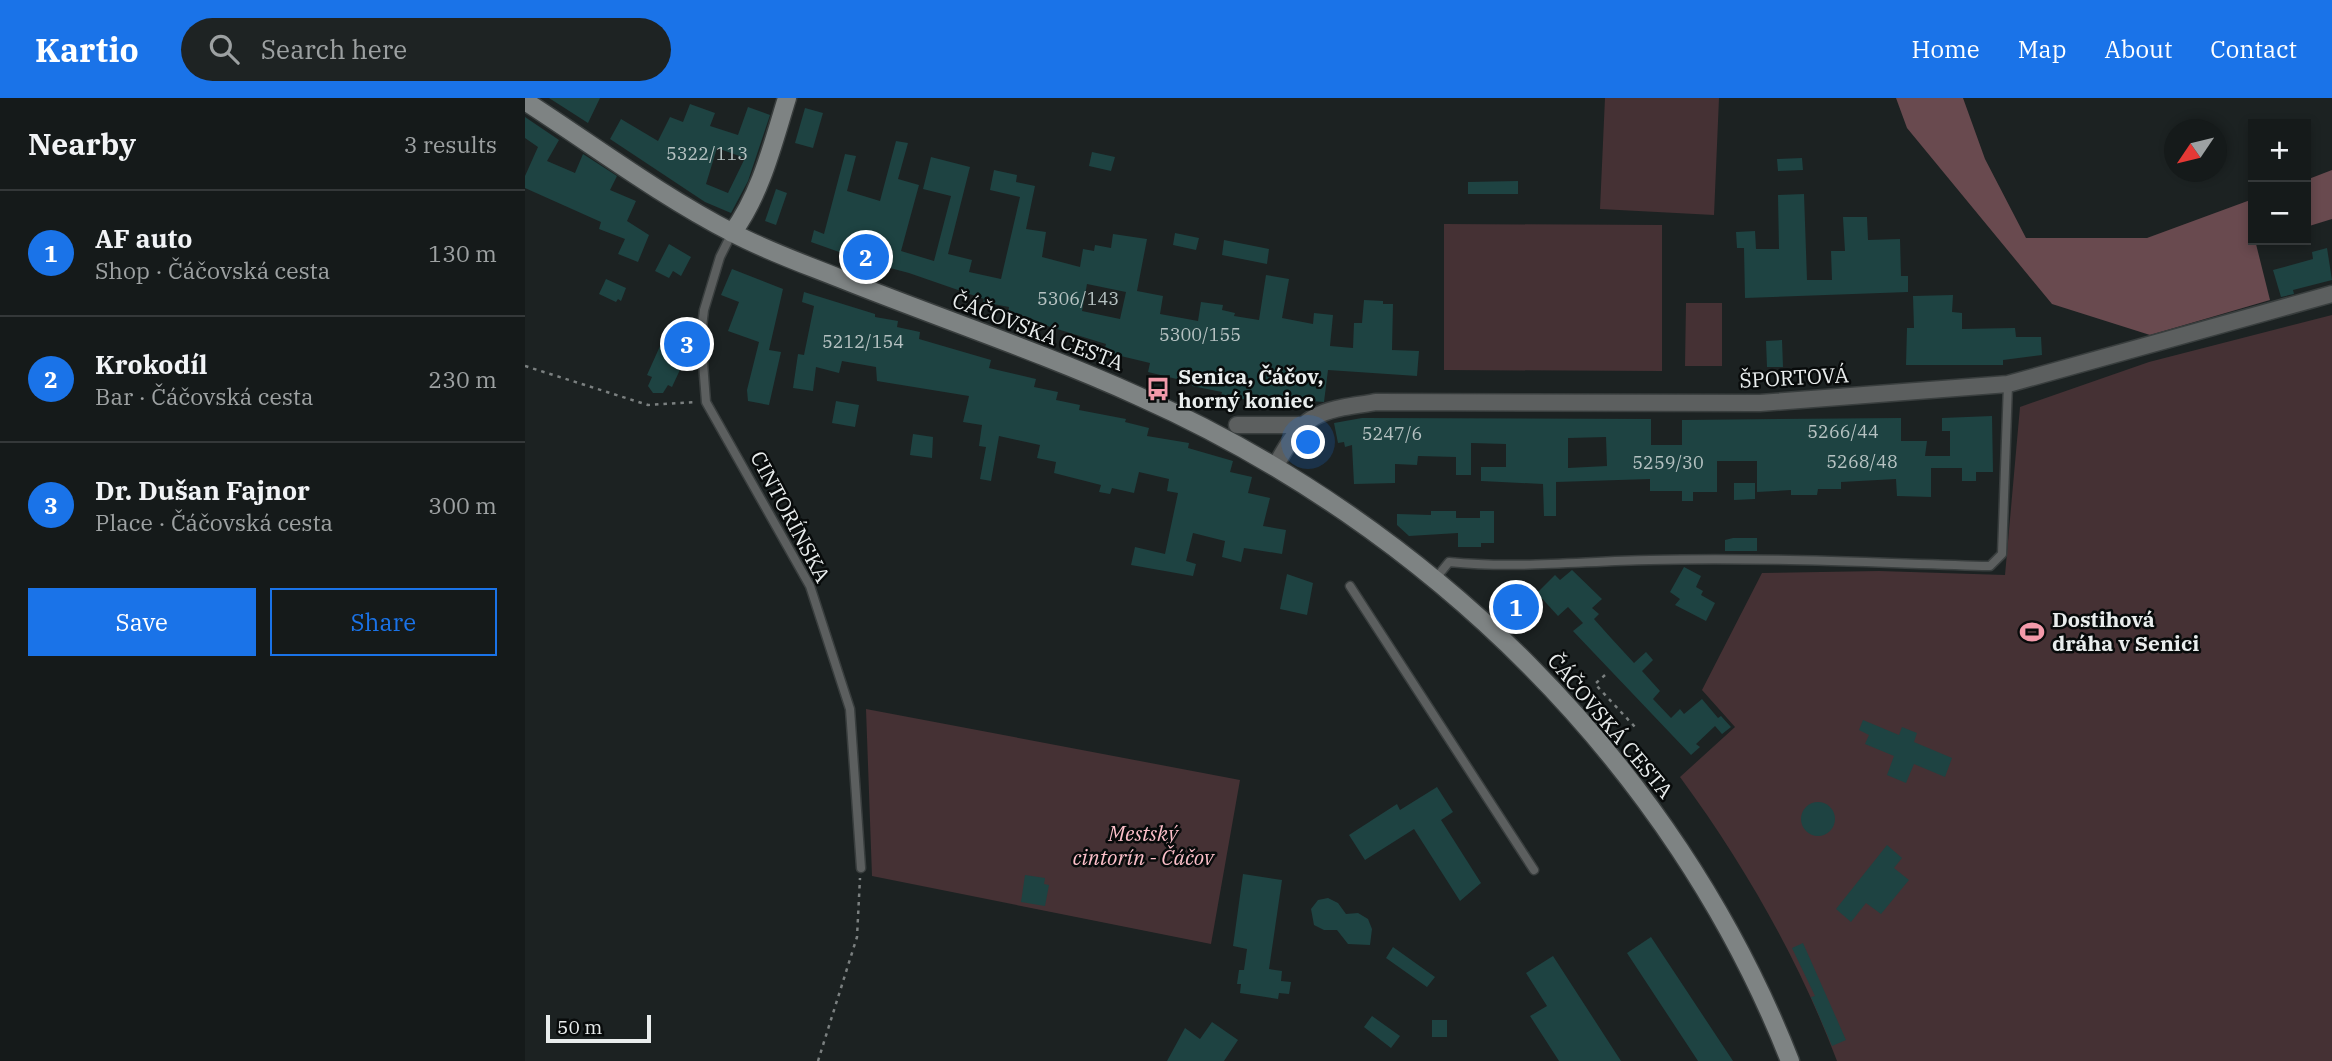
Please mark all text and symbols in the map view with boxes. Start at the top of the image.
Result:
search box [181,18,671,81]
text: Kartio [35,28,139,71]
icon: search [205,30,243,68]
text: Search here [261,32,407,66]
text: Home [1912,33,1980,65]
text: Map [2018,33,2066,65]
text: About [2104,33,2172,65]
text: Contact [2210,33,2297,65]
north arrow [2164,119,2227,182]
map controls [2248,119,2311,245]
button: + [2248,119,2311,182]
text: Nearby [28,124,136,163]
text: 3 results [404,129,497,159]
house number: 5322/113 [666,142,748,165]
button: − [2248,182,2311,245]
text: AF auto [95,221,192,255]
pin: 2 [843,231,889,283]
text: 1 [44,238,58,268]
text: 130 m [428,238,497,268]
text: Shop · Čáčovská cesta [95,255,330,285]
street label: ČÁČOVSKÁ CESTA [949,285,1129,377]
house number: 5306/143 [1037,287,1119,310]
pin: 3 [664,318,710,370]
house number: 5300/155 [1159,323,1241,346]
house number: 5212/154 [822,330,904,353]
text: Krokodíl [95,347,207,381]
street label: ŠPORTOVÁ [1739,360,1850,394]
place label: Senica, Čáčov, horný koniec [1178,362,1323,414]
text: 2 [44,364,58,394]
text: 230 m [428,364,497,394]
bus stop icon: Senica, Čáčov, horný koniec [1144,375,1172,403]
text: Bar · Čáčovská cesta [95,381,313,411]
house number: 5266/44 [1807,420,1879,443]
house number: 5247/6 [1362,422,1422,445]
your location [1291,425,1325,459]
street label: CINTORÍNSKA [744,446,838,588]
house number: 5268/48 [1826,450,1898,473]
house number: 5259/30 [1632,451,1704,474]
text: Dr. Dušan Fajnor [95,473,310,507]
text: 3 [44,490,58,520]
text: 300 m [428,490,497,520]
text: Place · Čáčovská cesta [95,507,333,537]
pin: 1 [1493,581,1539,633]
button: Save [28,588,256,656]
button: Share [270,588,497,656]
place label: Dostihová dráha v Senici [2052,605,2199,657]
sports icon: Dostihová dráha v Senici [2018,618,2046,646]
street label: ČÁČOVSKÁ CESTA [1542,647,1680,804]
park label: Mestský cintorín - Čáčov [1072,819,1216,871]
scale bar [546,1012,651,1044]
text: 50 m [557,1015,602,1039]

